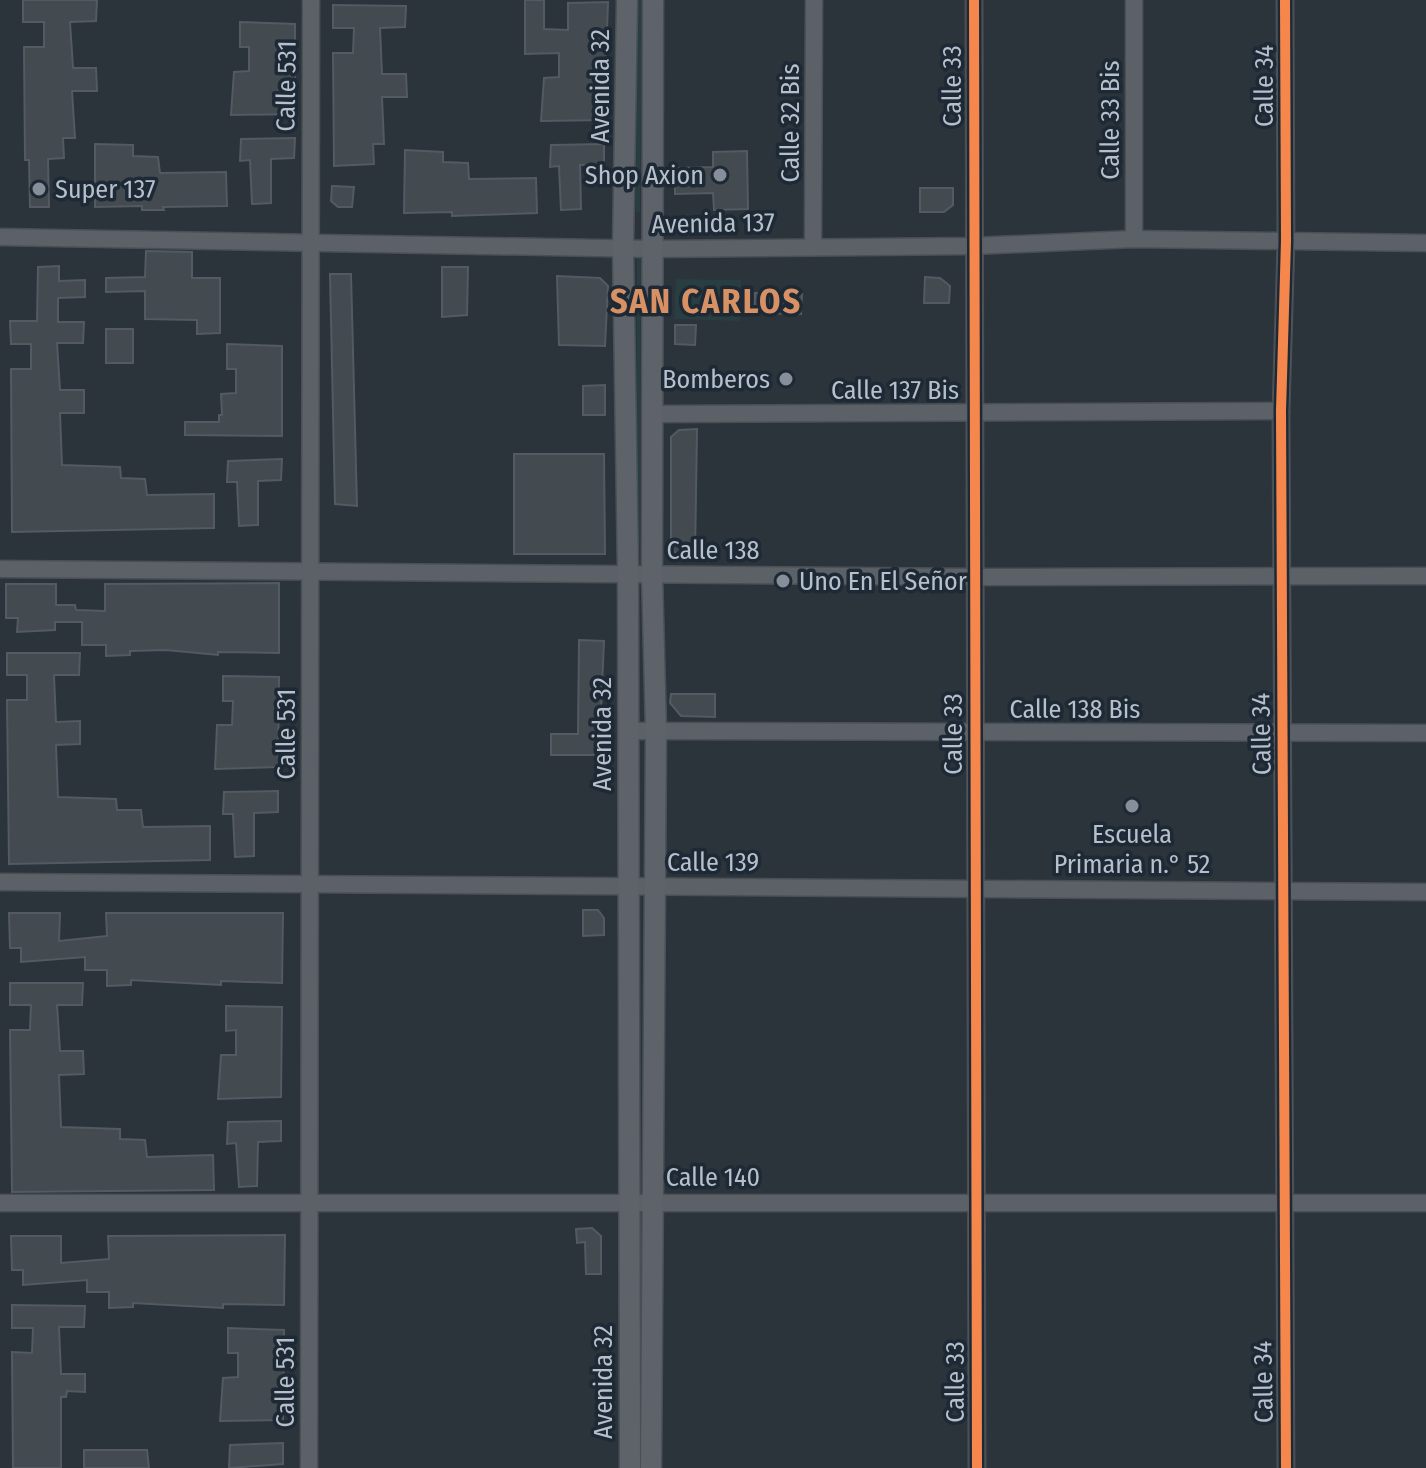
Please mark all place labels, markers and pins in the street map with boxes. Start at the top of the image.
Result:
place label: Shop Axion [585,160,704,191]
marker: Shop Axion [711,166,729,184]
place label: Super 137 [55,174,156,205]
marker: Super 137 [30,180,48,198]
place label: Bomberos [662,364,770,395]
marker: Bomberos [777,370,795,388]
place label: Uno En El Señor [799,566,967,597]
marker: Uno En El Señor [774,572,792,590]
marker: Escuela Primaria n.° 52 [1123,797,1141,815]
place label: Escuela Primaria n.° 52 [1054,819,1210,880]

